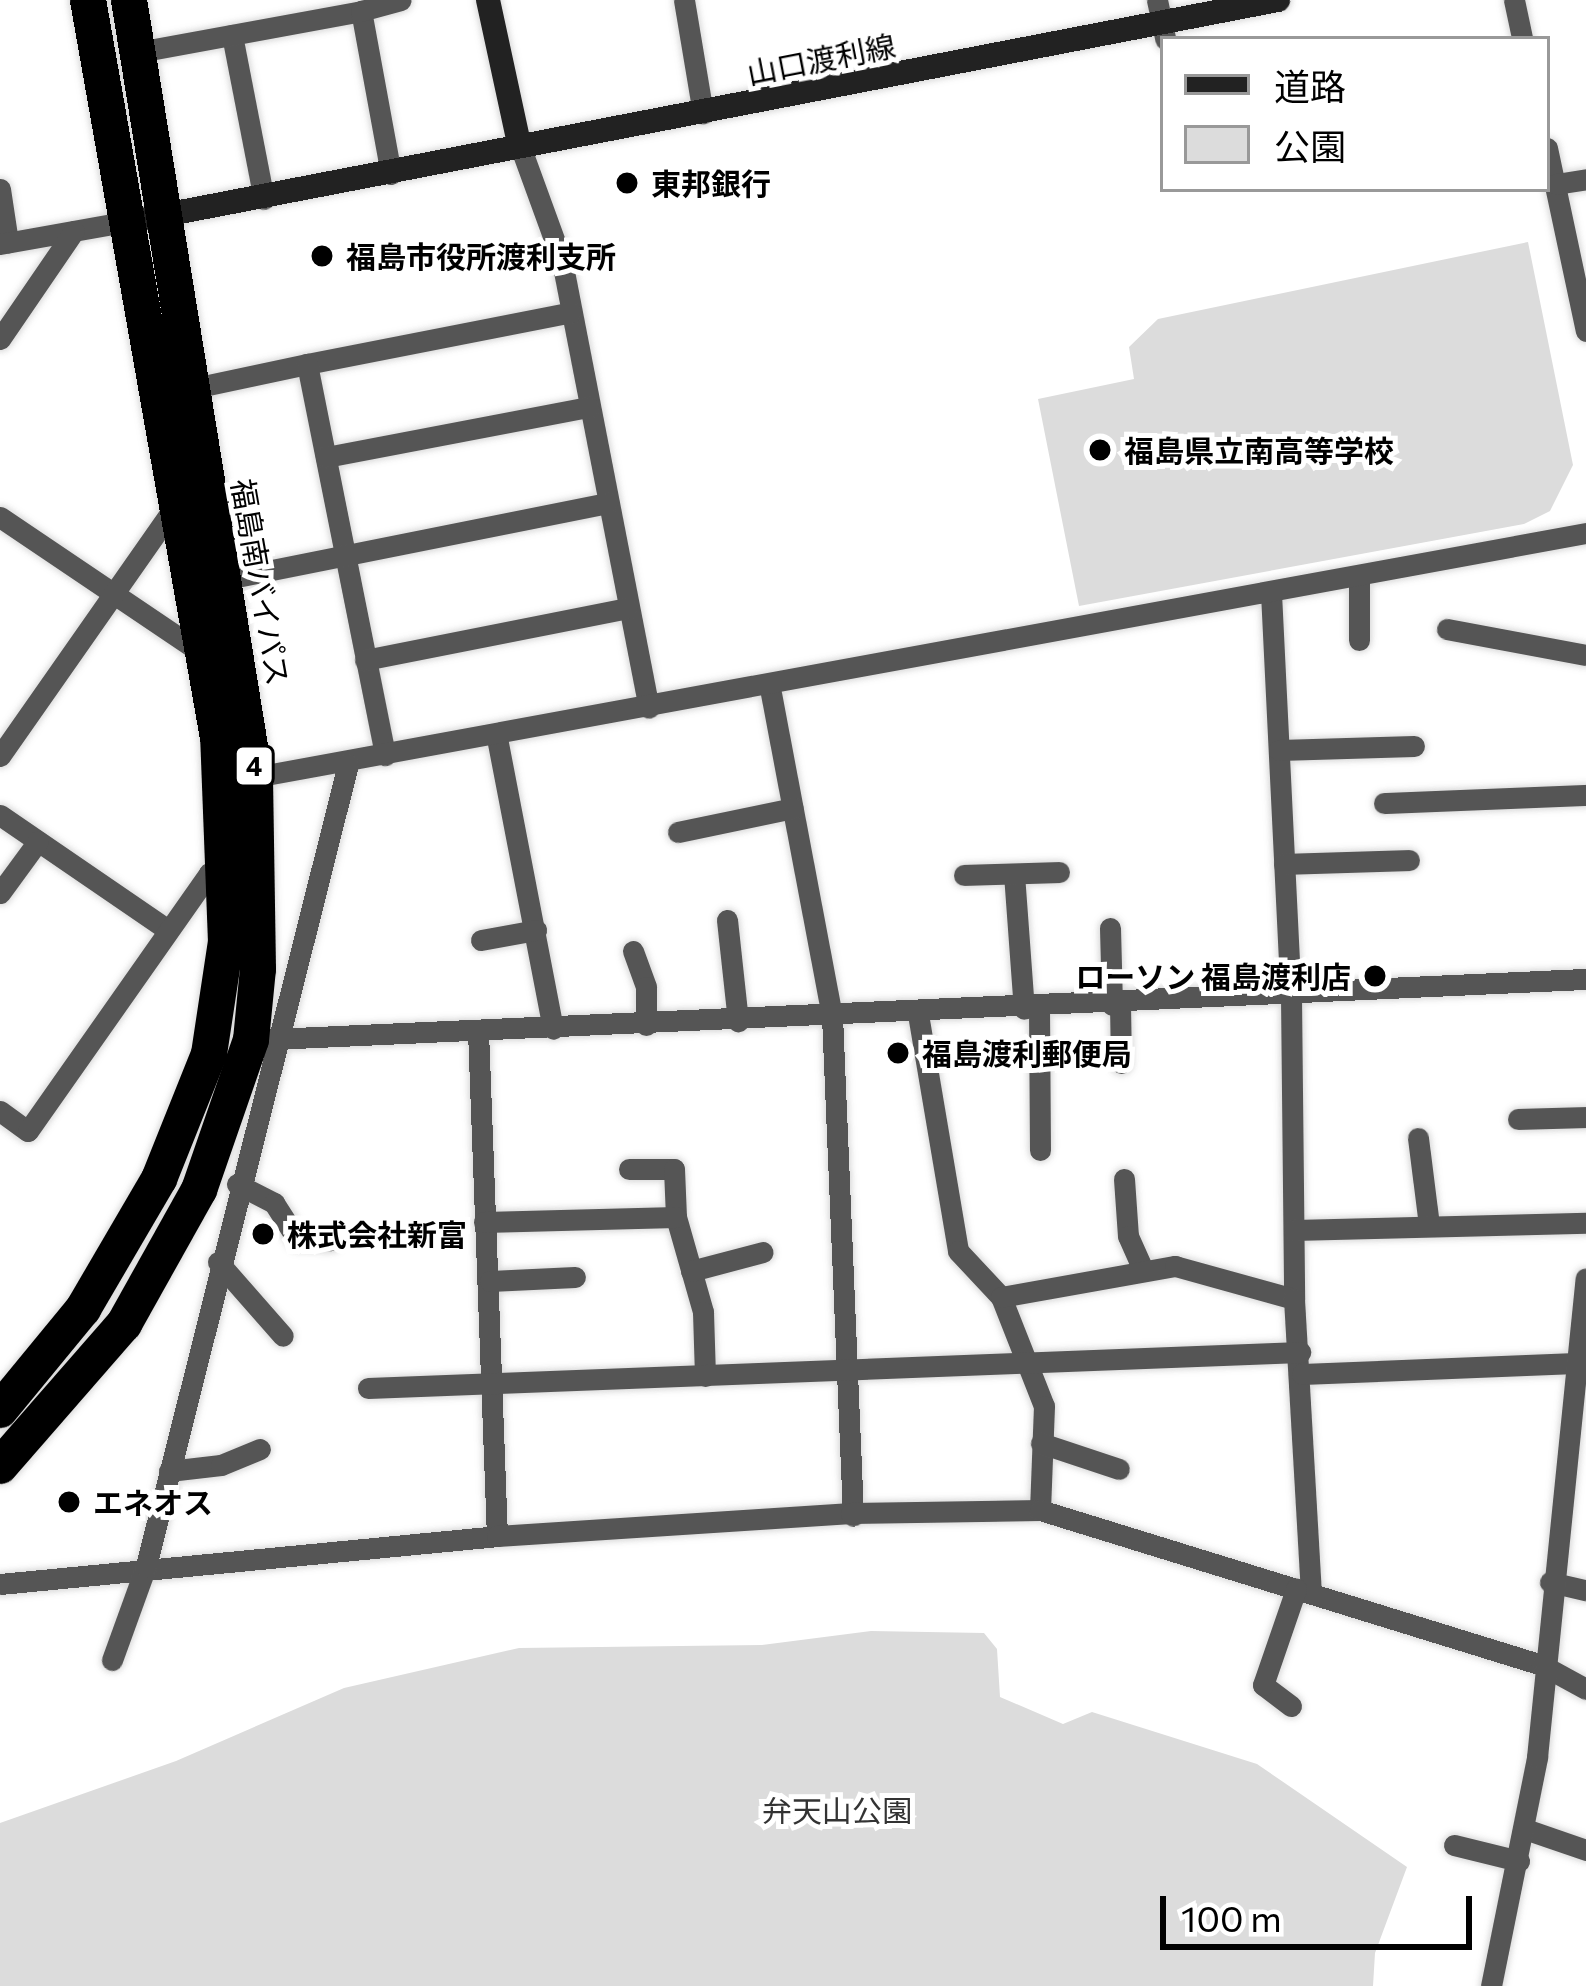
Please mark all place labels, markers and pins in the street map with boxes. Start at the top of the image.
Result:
place label: 東邦銀行 [651,165,771,201]
marker: 東邦銀行 [614,170,640,196]
place label: 福島市役所渡利支所 [346,238,616,274]
marker: 福島市役所渡利支所 [309,243,335,269]
place label: 福島県立南高等学校 [1124,432,1394,468]
marker: 福島県立南高等学校 [1087,437,1113,463]
place label: ローソン 福島渡利店 [1075,958,1351,994]
marker: ローソン 福島渡利店 [1362,963,1388,989]
place label: 福島渡利郵便局 [922,1035,1132,1071]
marker: 福島渡利郵便局 [885,1040,911,1066]
place label: 株式会社新富 [287,1216,467,1252]
marker: 株式会社新富 [250,1221,276,1247]
place label: エネオス [93,1484,213,1520]
marker: エネオス [56,1489,82,1515]

